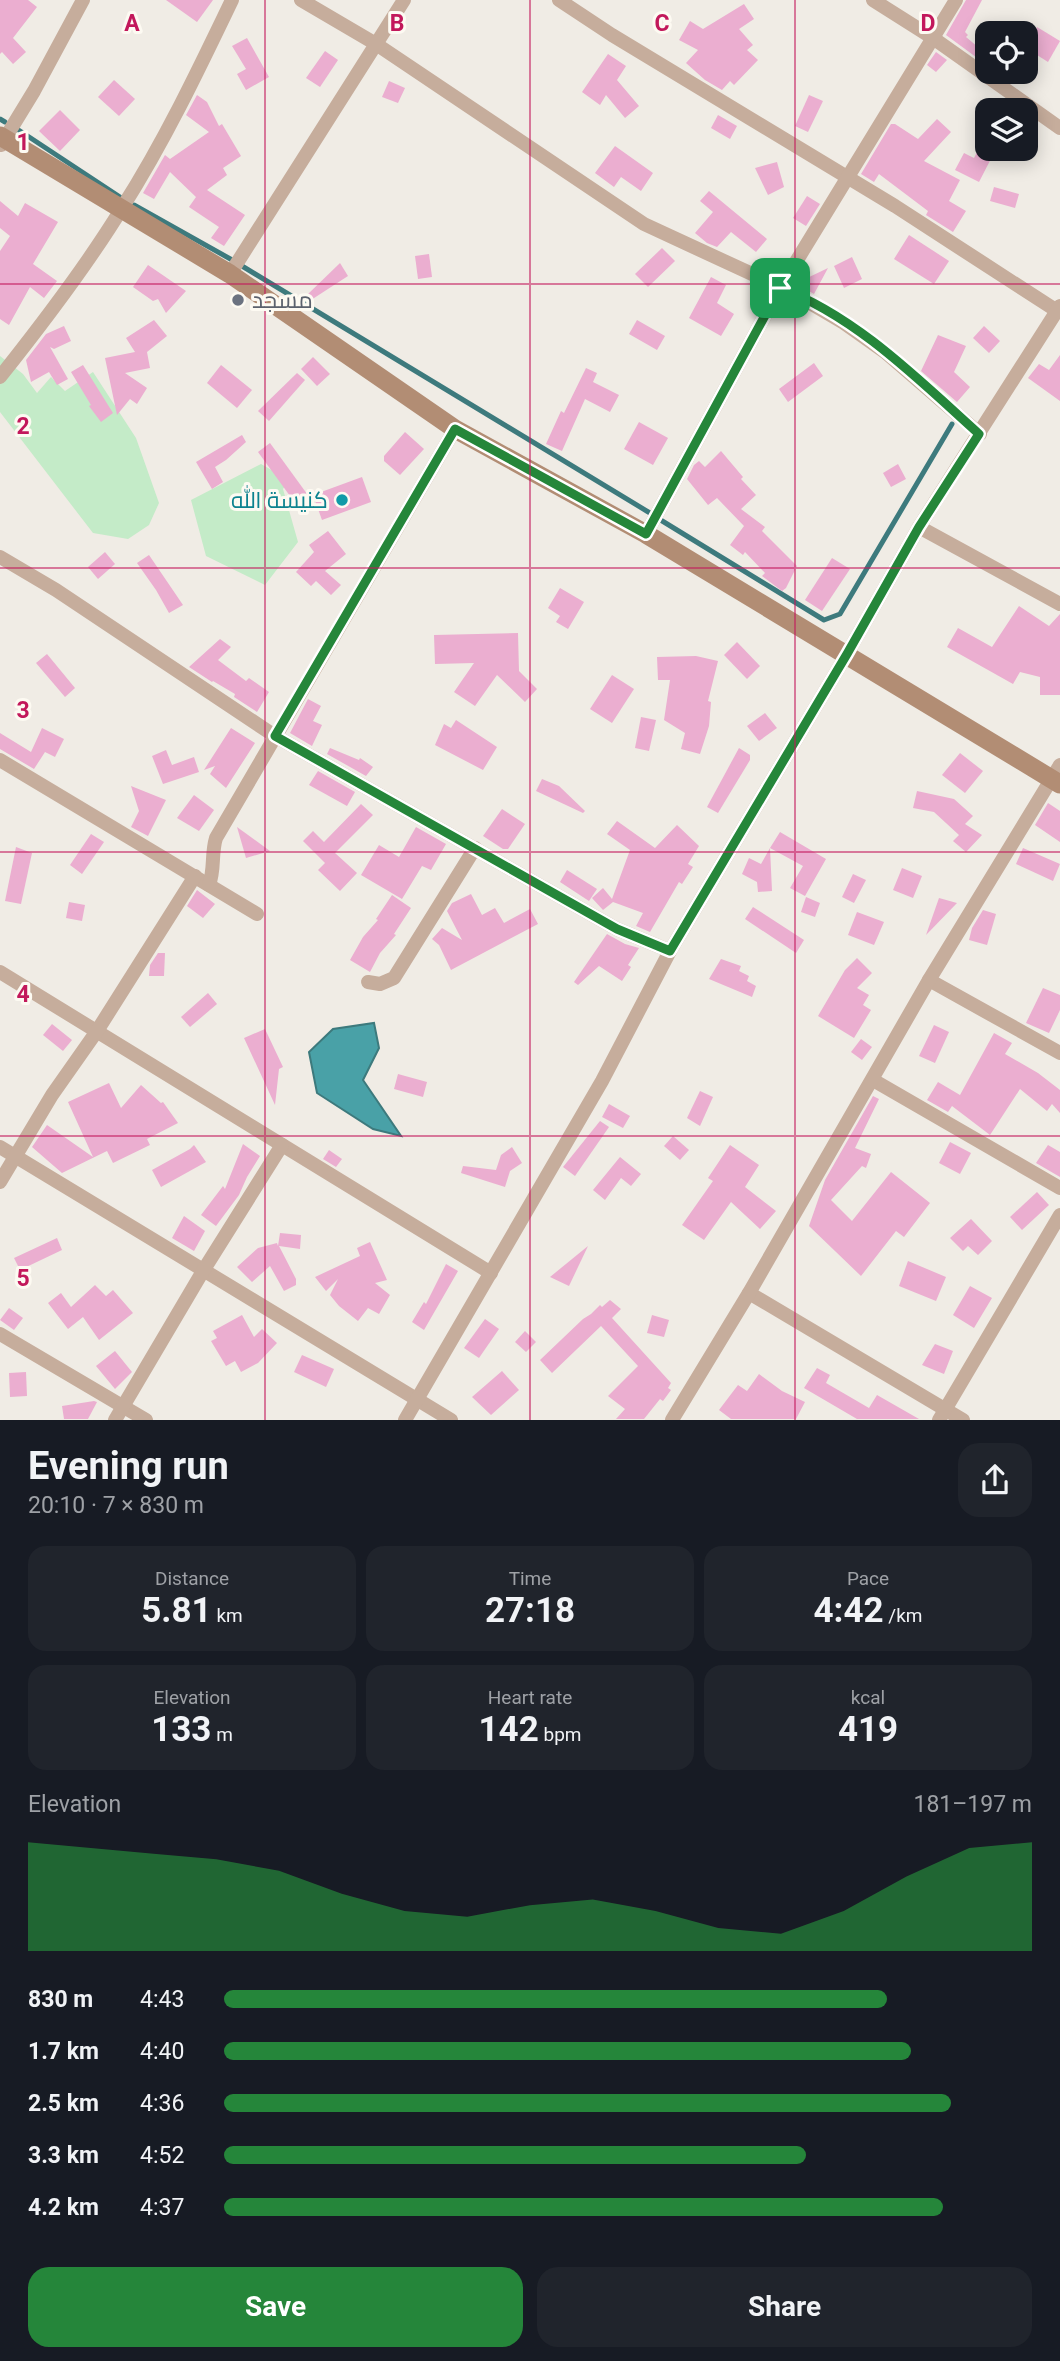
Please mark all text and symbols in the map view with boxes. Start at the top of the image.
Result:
text: A [124,10,140,37]
text: B [390,10,404,37]
text: C [654,10,670,37]
text: D [921,10,935,37]
map controls [975,21,1038,161]
button: locate [975,21,1038,84]
button: layers [975,98,1038,161]
text: 1 [16,129,30,156]
pin [750,258,810,318]
icon: arrive [761,269,799,307]
place label: مسجد [252,287,313,314]
marker: مسجد [230,292,246,308]
text: 2 [16,413,30,440]
place label: كنيسة الله [231,485,328,514]
marker: كنيسة الله [334,492,350,508]
text: 3 [16,697,30,724]
text: 4 [16,981,30,1008]
text: 5 [16,1265,30,1292]
button: share [958,1443,1032,1517]
text: Evening run [28,1444,229,1488]
text: 20:10 · 7 × 830 m [28,1492,204,1519]
text: Distance [155,1567,229,1590]
text: Time [509,1567,551,1590]
text: Pace [847,1567,889,1590]
text: 5.81 [141,1590,212,1631]
text: 27:18 [485,1590,575,1631]
text: 4:42 [814,1590,884,1631]
text: km [212,1604,243,1627]
text: /km [884,1604,922,1627]
text: Elevation [154,1686,230,1709]
text: Heart rate [488,1686,572,1709]
text: kcal [851,1686,885,1709]
text: 133 [151,1709,211,1750]
text: 142 [479,1709,539,1750]
text: 419 [838,1709,898,1750]
text: m [211,1723,233,1746]
text: bpm [539,1723,581,1746]
text: Elevation [28,1791,121,1818]
text: 181–197 m [913,1791,1032,1818]
text: 830 m [28,1986,93,2013]
text: 4:43 [140,1986,184,2013]
text: 1.7 km [28,2038,99,2065]
text: 4:40 [140,2038,184,2065]
text: 2.5 km [28,2090,99,2117]
text: 4:36 [140,2090,184,2117]
text: 3.3 km [28,2142,99,2169]
text: 4:52 [140,2142,184,2169]
text: 4.2 km [28,2194,99,2221]
text: 4:37 [140,2194,184,2221]
button: Save [28,2267,523,2347]
button: Share [537,2267,1032,2347]

